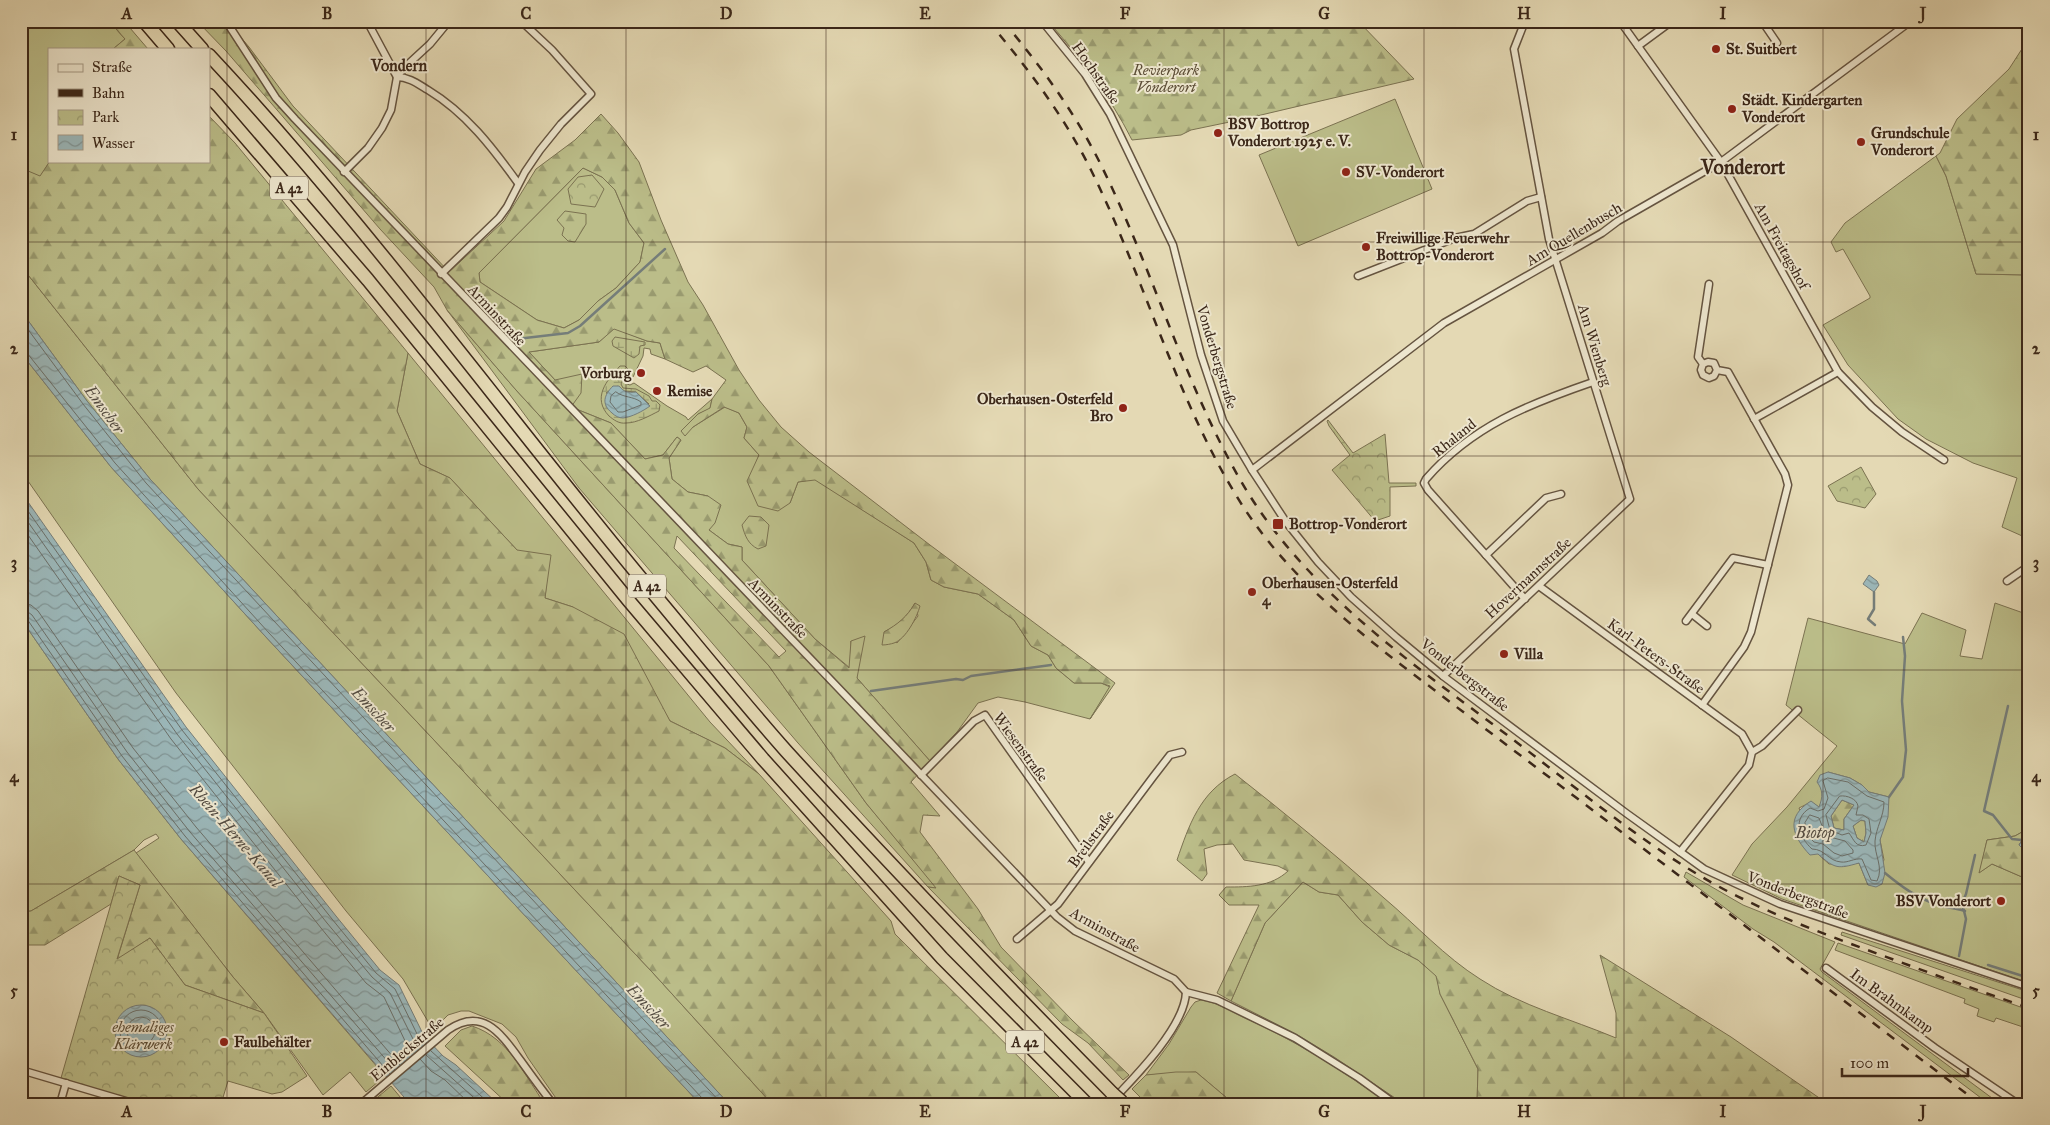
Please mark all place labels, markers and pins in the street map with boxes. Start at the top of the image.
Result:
place label: St. Suitbert [1726,40,1797,58]
marker: St. Suitbert [1710,43,1722,55]
place label: Städt. Kindergarten Vonderort [1741,91,1863,126]
marker: Städt. Kindergarten Vonderort [1726,103,1738,115]
place label: BSV Bottrop Vonderort 1925 e. V. [1227,115,1351,151]
place label: Grundschule Vonderort [1870,124,1950,159]
marker: BSV Bottrop Vonderort 1925 e. V. [1212,127,1224,139]
marker: Grundschule Vonderort [1855,136,1867,148]
place label: SV-Vonderort [1356,163,1445,181]
marker: SV-Vonderort [1340,166,1352,178]
place label: Freiwillige Feuerwehr Bottrop-Vonderort [1376,229,1510,265]
marker: Freiwillige Feuerwehr Bottrop-Vonderort [1360,241,1372,253]
place label: Vorburg [580,364,632,383]
marker: Vorburg [635,367,647,379]
place label: Remise [667,382,713,400]
marker: Remise [651,385,663,397]
place label: Oberhausen-Osterfeld Bro [977,390,1113,425]
marker: Oberhausen-Osterfeld Bro [1117,402,1129,414]
place label: Bottrop-Vonderort [1289,515,1408,534]
marker: Bottrop-Vonderort [1271,517,1285,531]
place label: Oberhausen-Osterfeld 4 [1262,574,1398,610]
marker: Oberhausen-Osterfeld 4 [1246,586,1258,598]
place label: Villa [1513,645,1544,663]
marker: Villa [1498,648,1510,660]
place label: BSV Vonderort [1896,892,1992,910]
marker: BSV Vonderort [1995,895,2007,907]
place label: Faulbehälter [234,1033,312,1051]
marker: Faulbehälter [218,1036,230,1048]

